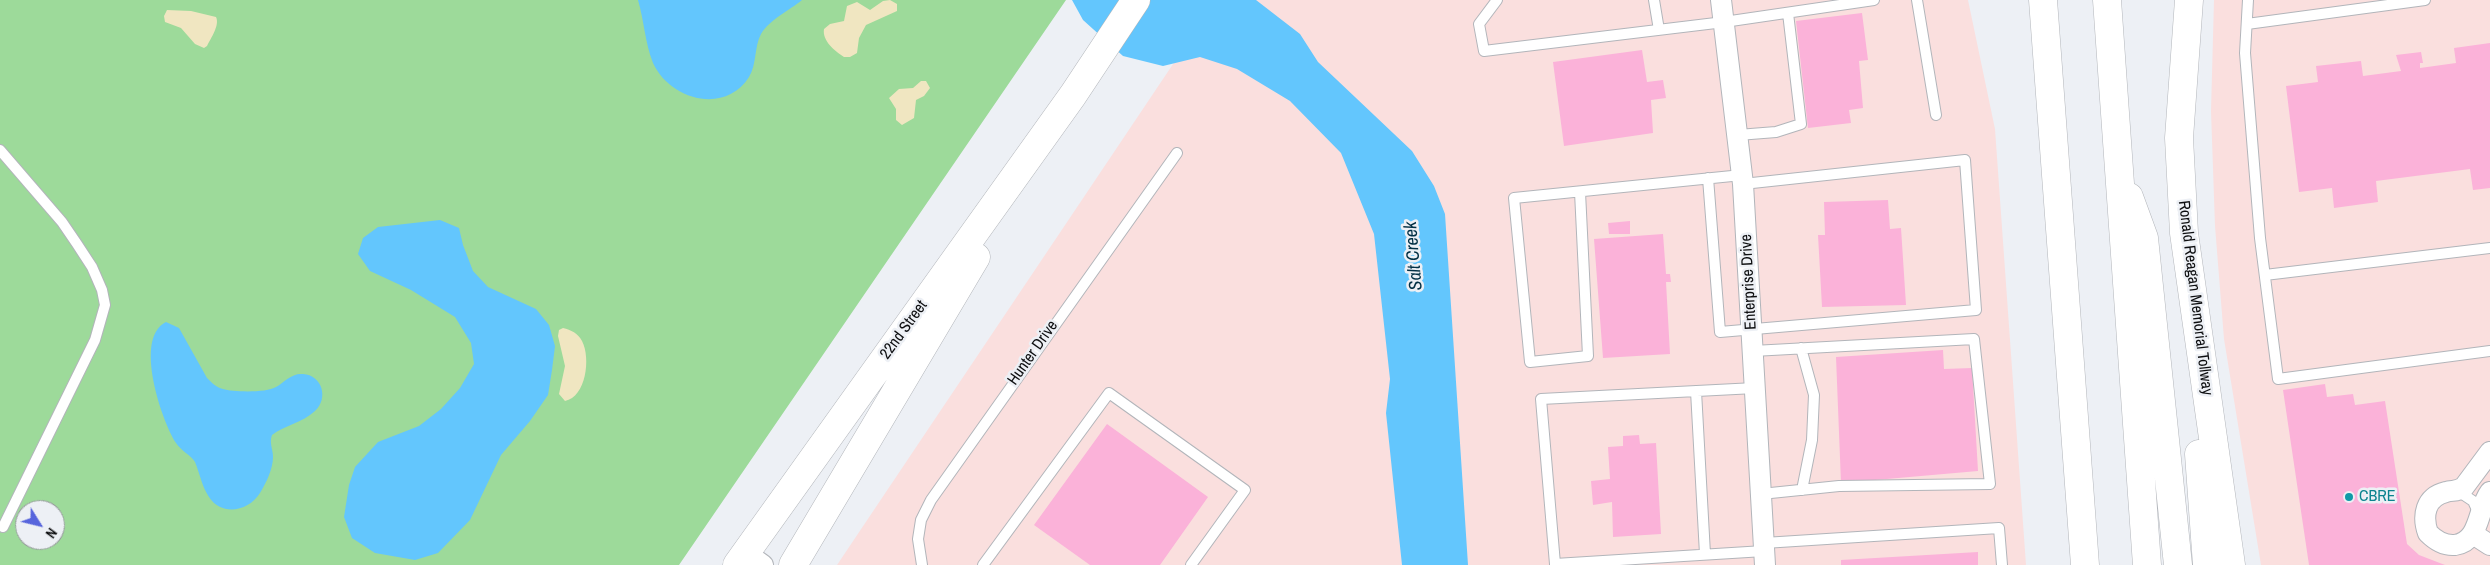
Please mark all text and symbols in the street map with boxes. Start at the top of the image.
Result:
street label: Ronald Reagan Memorial Tollway [2174,199,2216,397]
water label: Salt Creek [1400,221,1428,291]
street label: Enterprise Drive [1737,234,1761,330]
street label: 22nd Street [876,297,932,363]
street label: Hunter Drive [1004,317,1062,389]
place label: CBRE [2359,487,2395,507]
marker: CBRE [2343,491,2355,503]
north arrow [15,500,65,550]
text: N [42,525,61,542]

